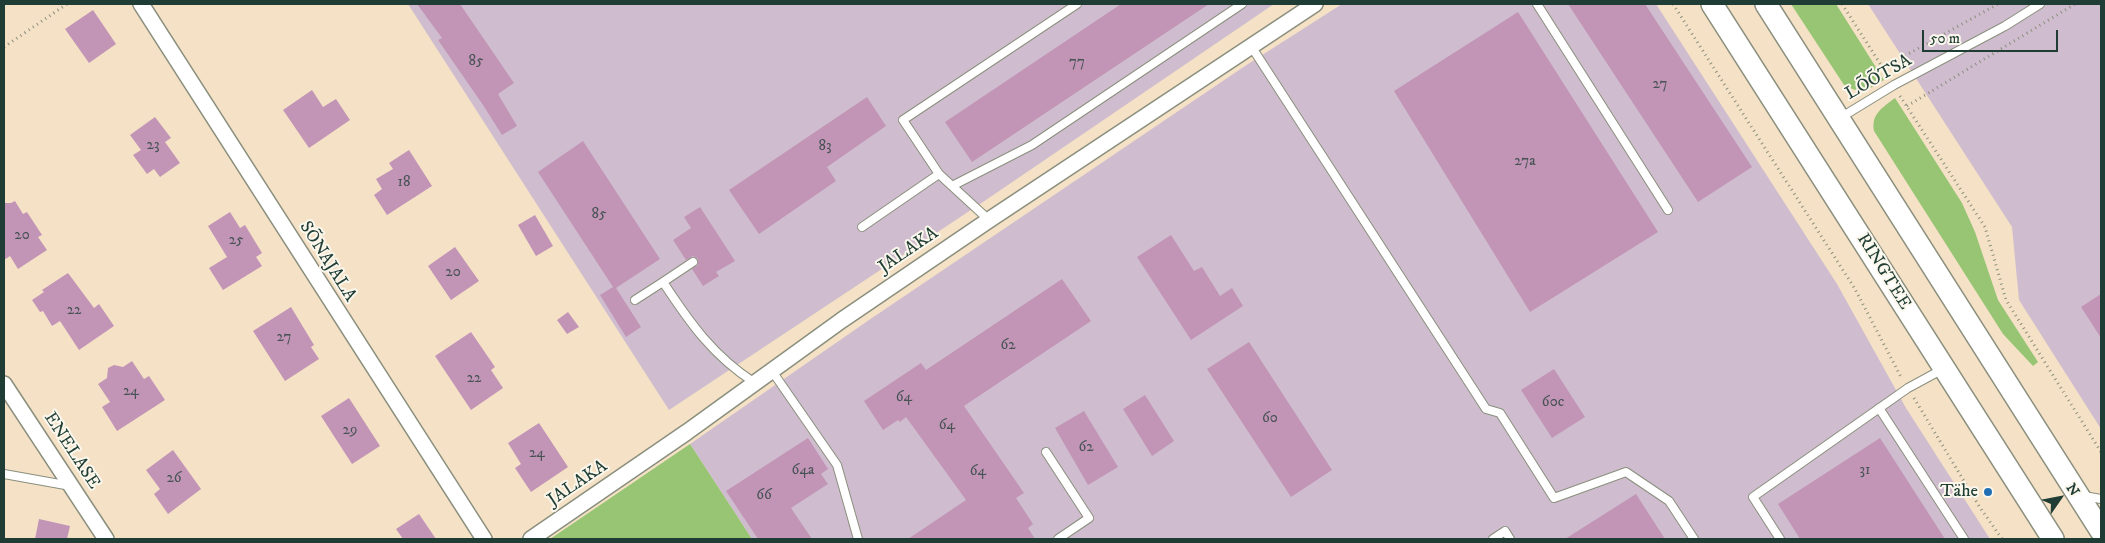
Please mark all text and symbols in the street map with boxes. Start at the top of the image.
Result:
scale bar [1925,20,2061,52]
text: 50 m [1930,29,1960,48]
street label: LÕÕTSA [1842,50,1916,106]
house number: 85 [469,53,483,71]
house number: 77 [1069,54,1085,72]
house number: 27 [1653,76,1667,94]
house number: 23 [147,137,159,155]
house number: 83 [818,138,832,156]
house number: 27a [1514,153,1536,171]
house number: 18 [397,174,411,192]
house number: 85 [592,206,606,224]
street label: SÕNAJALA [294,218,360,306]
street label: JALAKA [875,223,943,279]
house number: 20 [14,227,30,245]
street label: RINGTEE [1851,230,1915,314]
house number: 25 [229,232,243,250]
house number: 20 [445,264,461,282]
house number: 22 [67,302,81,320]
house number: 27 [277,329,291,347]
house number: 62 [1000,337,1016,355]
house number: 22 [467,370,481,388]
house number: 24 [123,383,139,401]
house number: 64 [896,389,912,407]
house number: 60c [1542,394,1564,412]
street label: ENELASE [38,409,104,493]
house number: 60 [1262,410,1278,428]
house number: 64 [939,417,955,435]
house number: 29 [343,422,357,440]
house number: 62 [1078,439,1094,457]
house number: 24 [529,445,545,463]
street label: JALAKA [544,456,612,512]
house number: 64a [792,462,814,480]
house number: 31 [1859,462,1871,480]
house number: 64 [970,463,986,481]
house number: 26 [166,470,182,488]
north arrow [2035,473,2085,523]
text: N [2062,480,2083,500]
place label: Tähe [1940,481,1978,503]
marker: Tähe [1982,486,1994,498]
house number: 66 [756,487,772,505]

